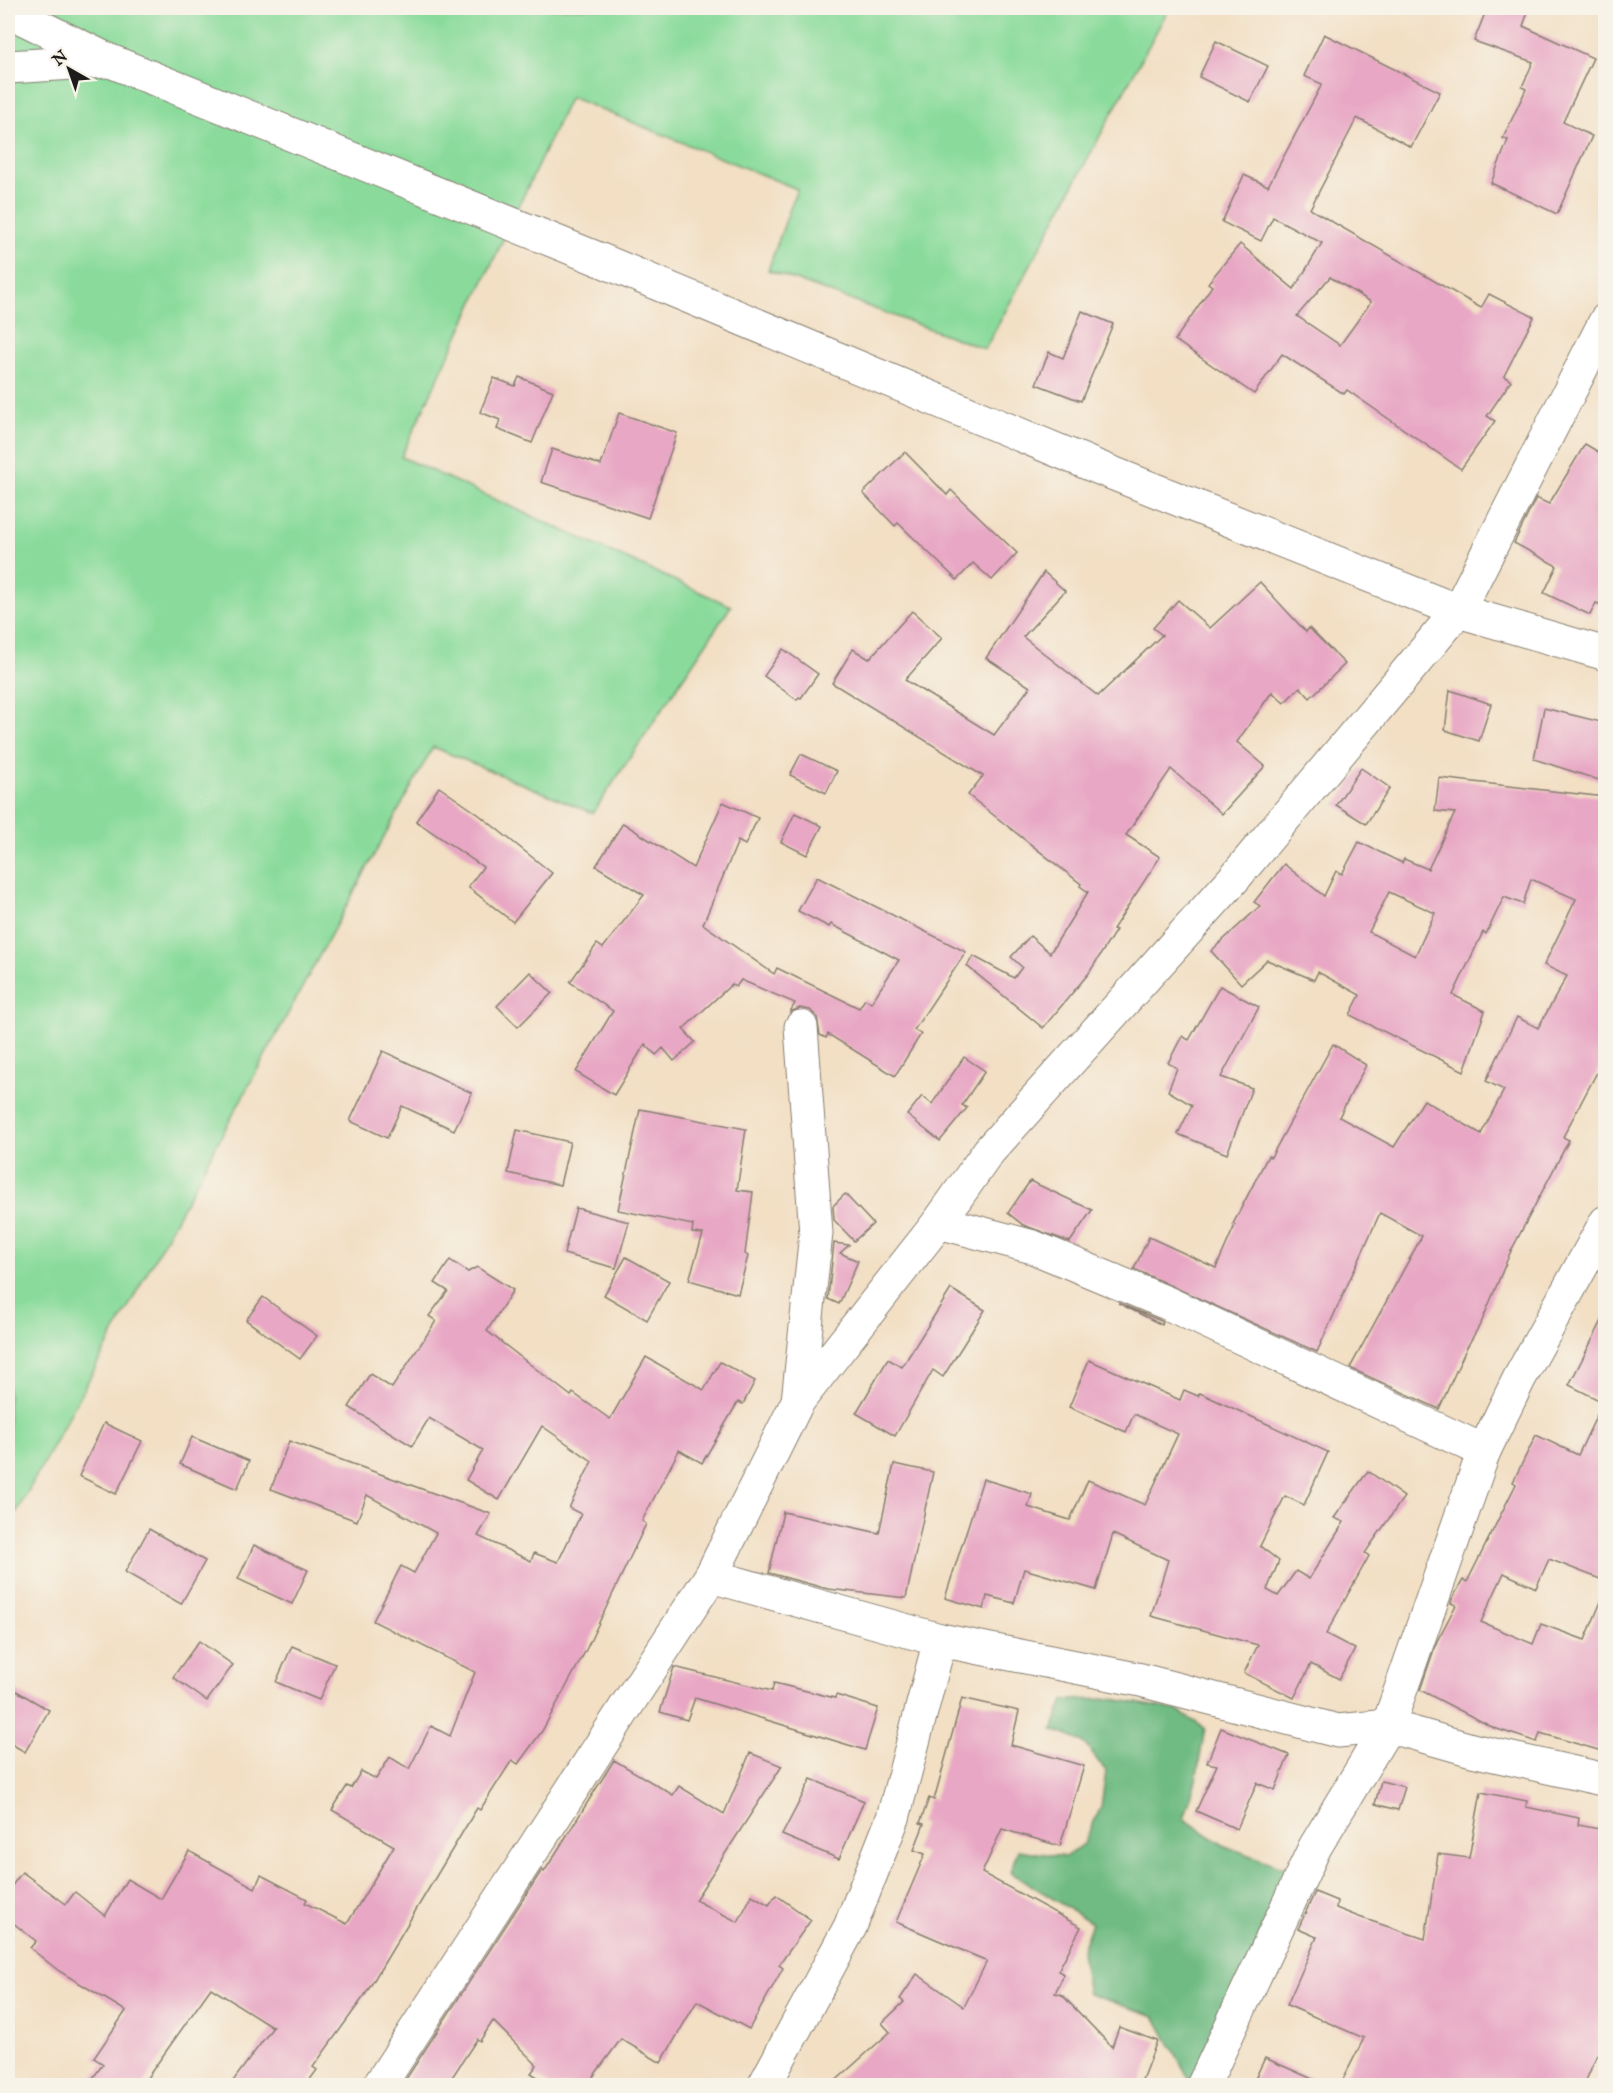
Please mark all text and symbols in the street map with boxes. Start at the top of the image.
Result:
north arrow [39,39,99,99]
text: N [48,47,72,72]

